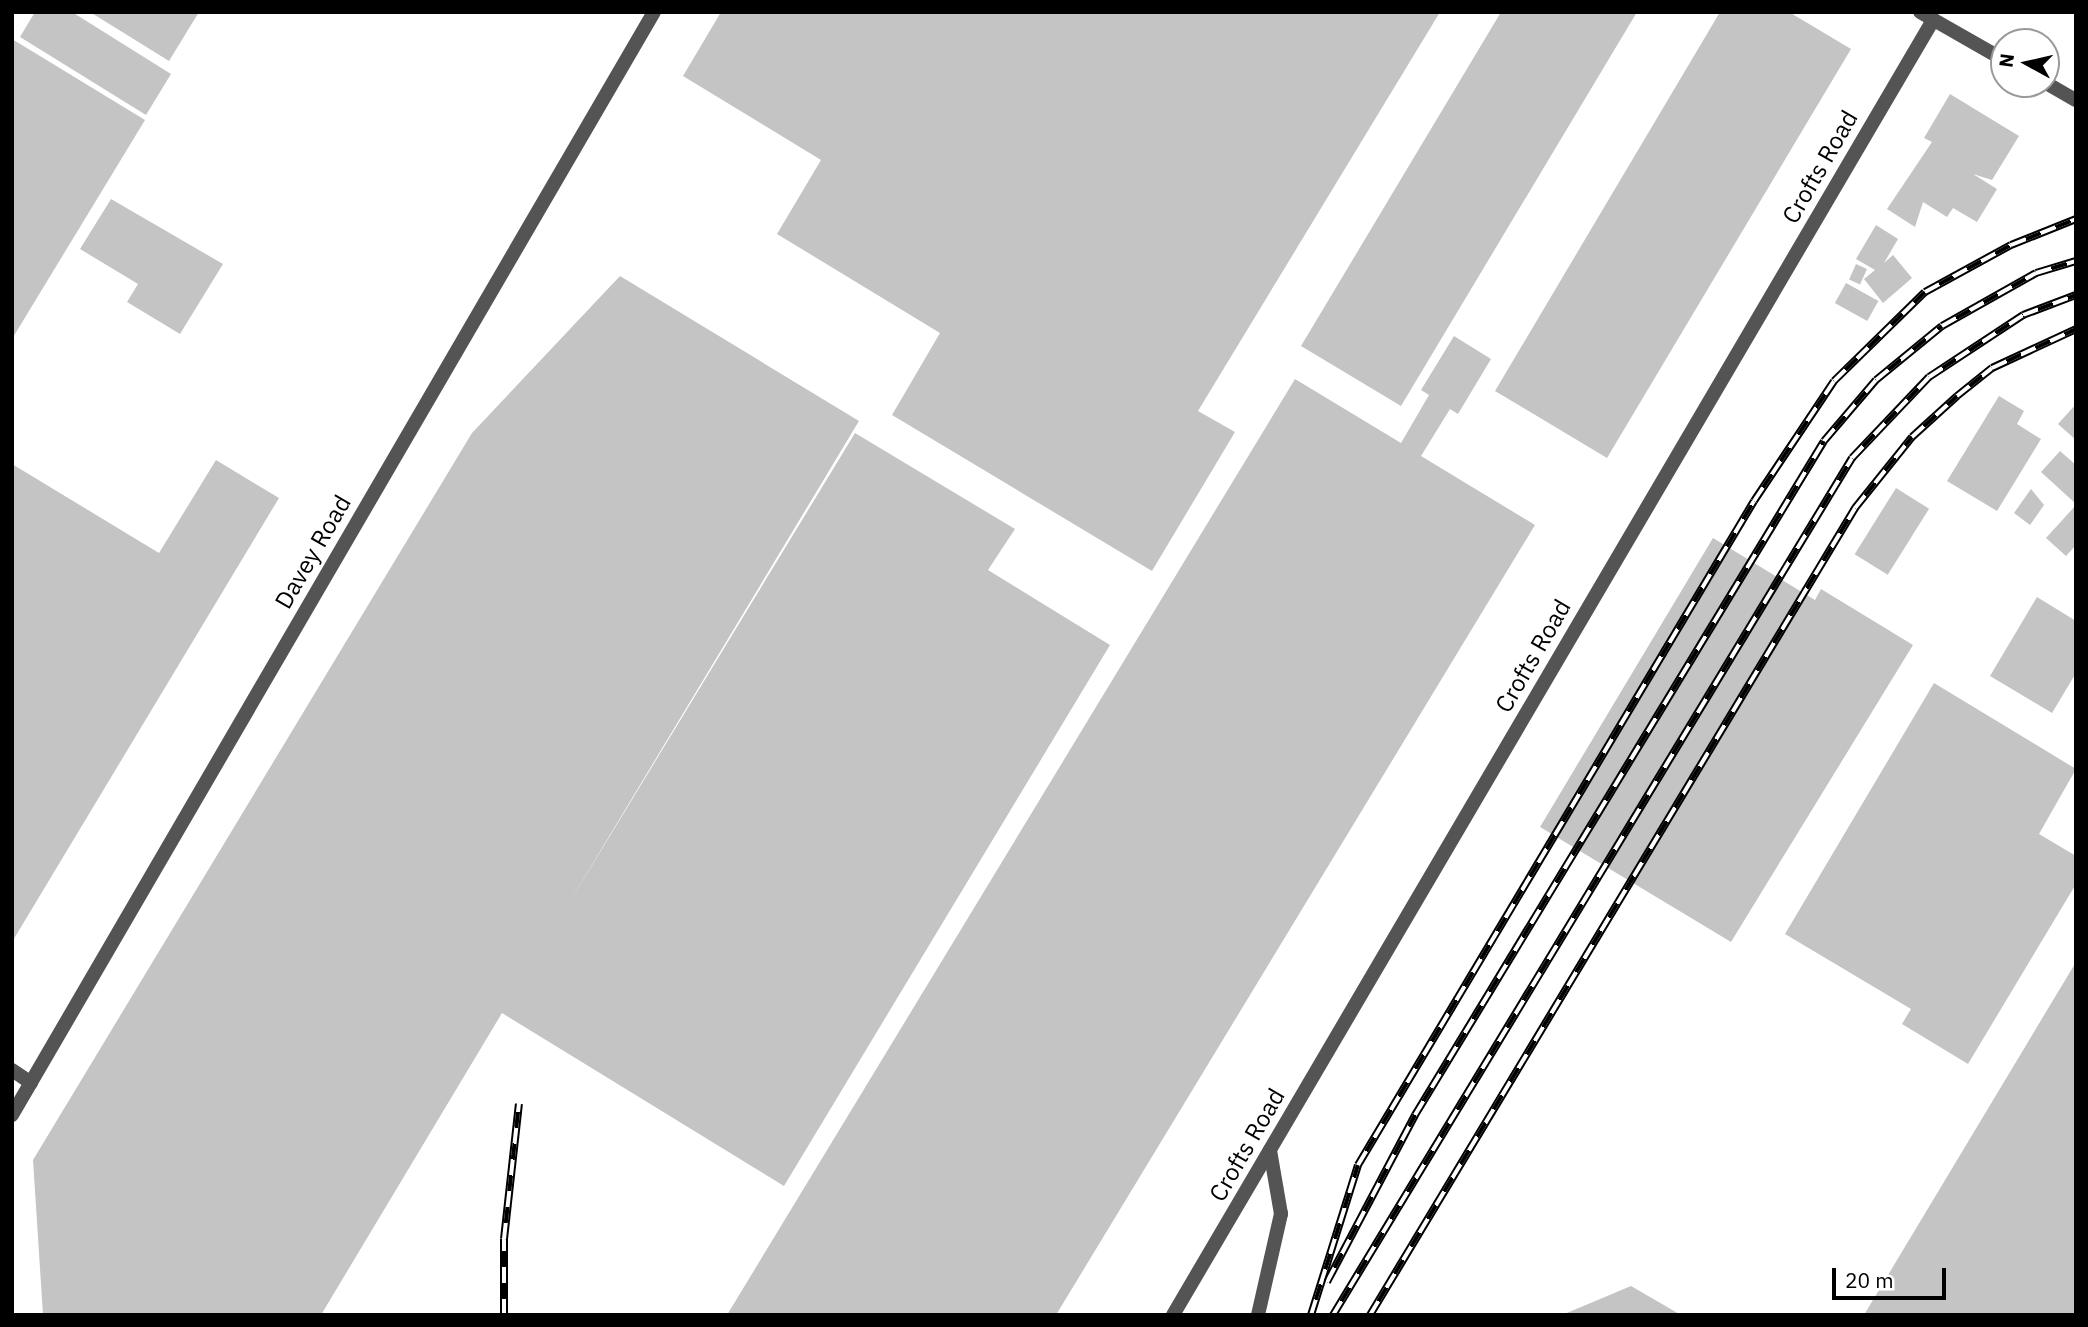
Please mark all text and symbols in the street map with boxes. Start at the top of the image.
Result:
north arrow [1990,28,2060,98]
text: N [1993,52,2019,69]
street label: Crofts Road [1776,105,1864,229]
street label: Davey Road [269,490,357,614]
street label: Crofts Road [1489,594,1577,718]
street label: Crofts Road [1203,1083,1291,1207]
scale bar [1836,1254,1950,1298]
text: 20 m [1845,1266,1894,1294]

